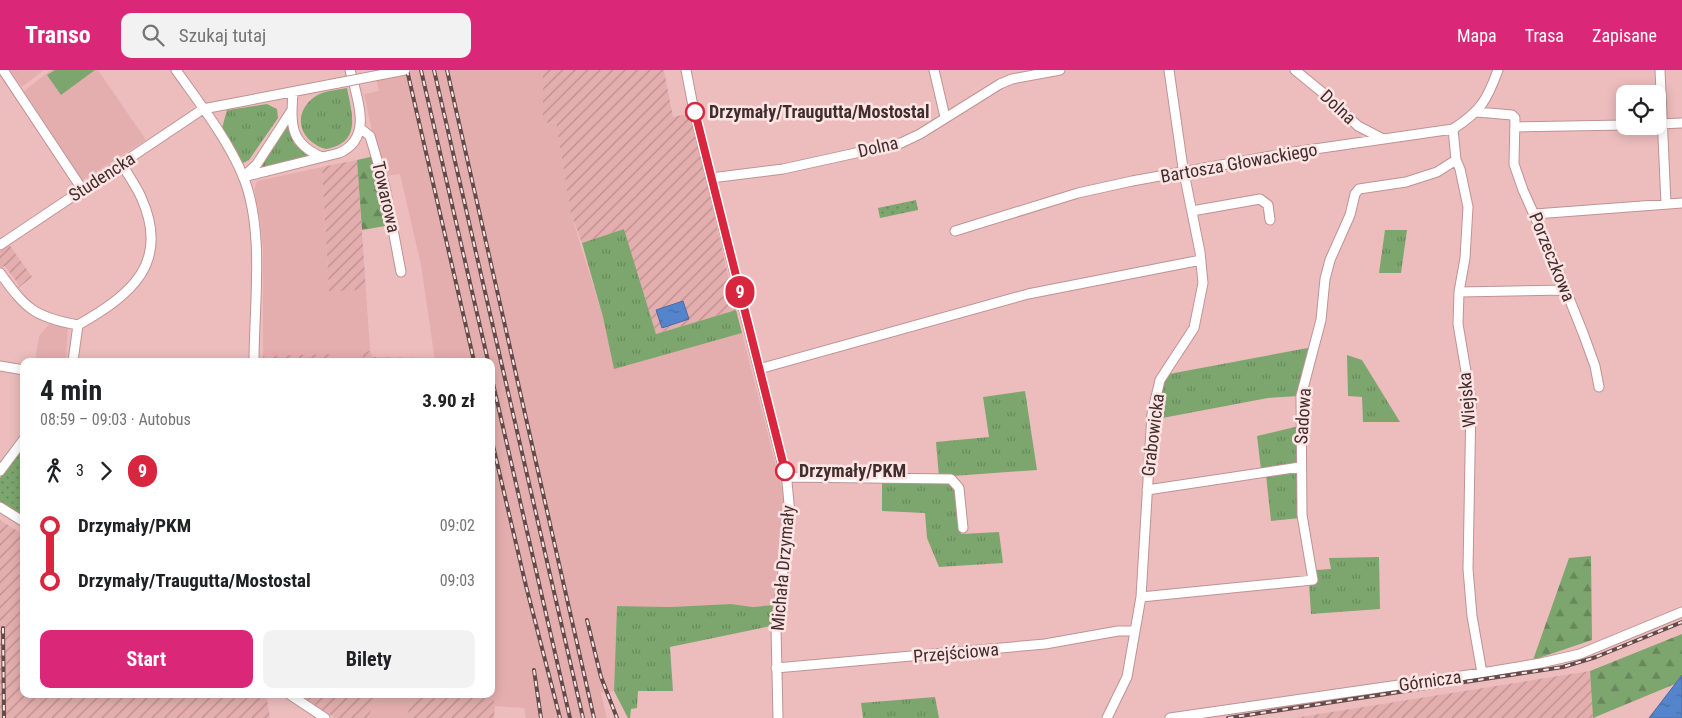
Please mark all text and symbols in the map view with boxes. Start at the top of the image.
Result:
search box [121,13,471,58]
text: Transo [25,21,91,49]
icon: search [139,21,167,49]
text: Szukaj tutaj [179,24,266,47]
text: Mapa [1457,25,1497,46]
text: Trasa [1525,25,1564,46]
text: Zapisane [1592,25,1657,46]
street label: Dolna [1316,85,1360,128]
map controls [1616,85,1666,135]
button: locate [1616,85,1666,135]
place label: Drzymały/Traugutta/Mostostal [709,101,930,122]
marker: Drzymały/Traugutta/Mostostal [685,102,705,122]
street label: Dolna [856,132,900,161]
street label: Bartosza Głowackiego [1159,138,1319,187]
street label: Studencka [65,147,139,206]
street label: Towarowa [368,159,405,235]
street label: Porzeczkowa [1525,209,1580,304]
line badge: 9 [724,276,756,308]
text: 9 [735,281,745,302]
street label: Wiejska [1454,372,1479,428]
text: 4 min [40,374,102,407]
street label: Sadowa [1290,387,1315,445]
text: 3.90 zł [422,389,475,412]
street label: Grabowicka [1137,392,1168,478]
text: 08:59 – 09:03 · Autobus [40,410,191,429]
icon: walk [40,457,68,485]
icon: forward [92,457,120,485]
text: 9 [138,460,147,481]
place label: Drzymały/PKM [799,460,906,481]
text: 3 [76,461,84,480]
marker: Drzymały/PKM [775,461,795,481]
street label: Michała Drzymały [767,504,798,632]
text: Drzymały/PKM [78,514,191,537]
text: 09:02 [440,516,475,535]
text: Drzymały/Traugutta/Mostostal [78,569,311,592]
text: 09:03 [440,571,475,590]
button: Start [40,630,253,688]
button: Bilety [263,630,475,688]
street label: Przejściowa [912,638,1000,667]
street label: Górnicza [1397,666,1463,695]

